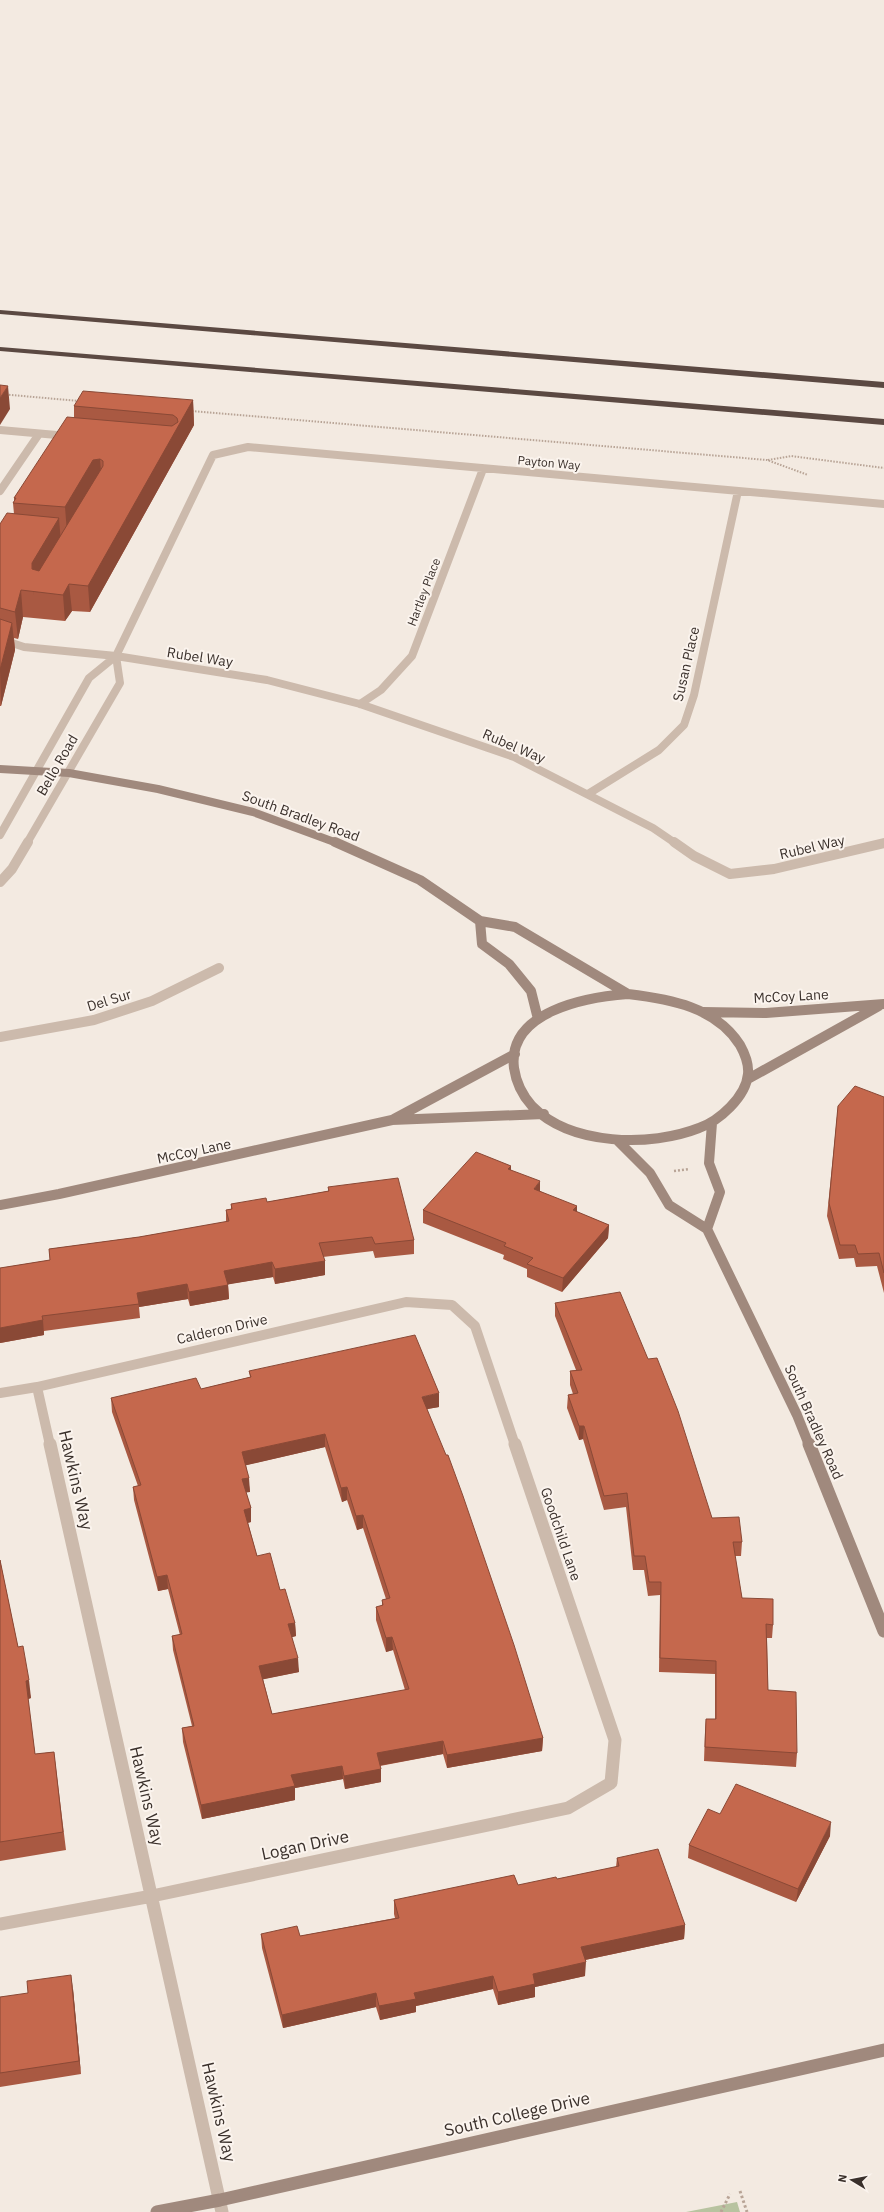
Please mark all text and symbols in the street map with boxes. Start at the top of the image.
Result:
street label: Payton Way [517,452,581,473]
street label: Hartley Place [404,555,444,628]
street label: Susan Place [669,625,703,703]
street label: Rubel Way [166,643,234,671]
street label: Rubel Way [480,725,548,767]
street label: Bello Road [32,731,82,799]
street label: South Bradley Road [240,786,362,846]
street label: Rubel Way [778,831,846,863]
street label: Del Sur [85,985,133,1015]
street label: McCoy Lane [753,985,829,1007]
street label: McCoy Lane [155,1134,233,1168]
street label: Calderon Drive [175,1310,269,1348]
street label: South Bradley Road [781,1362,847,1482]
street label: Hawkins Way [54,1428,98,1533]
street label: Goodchild Lane [537,1485,585,1583]
street label: Hawkins Way [125,1744,169,1849]
street label: Logan Drive [259,1825,351,1865]
street label: Hawkins Way [197,2060,241,2165]
street label: South College Drive [442,2087,592,2141]
north arrow [832,2160,872,2200]
text: N [835,2173,850,2183]

